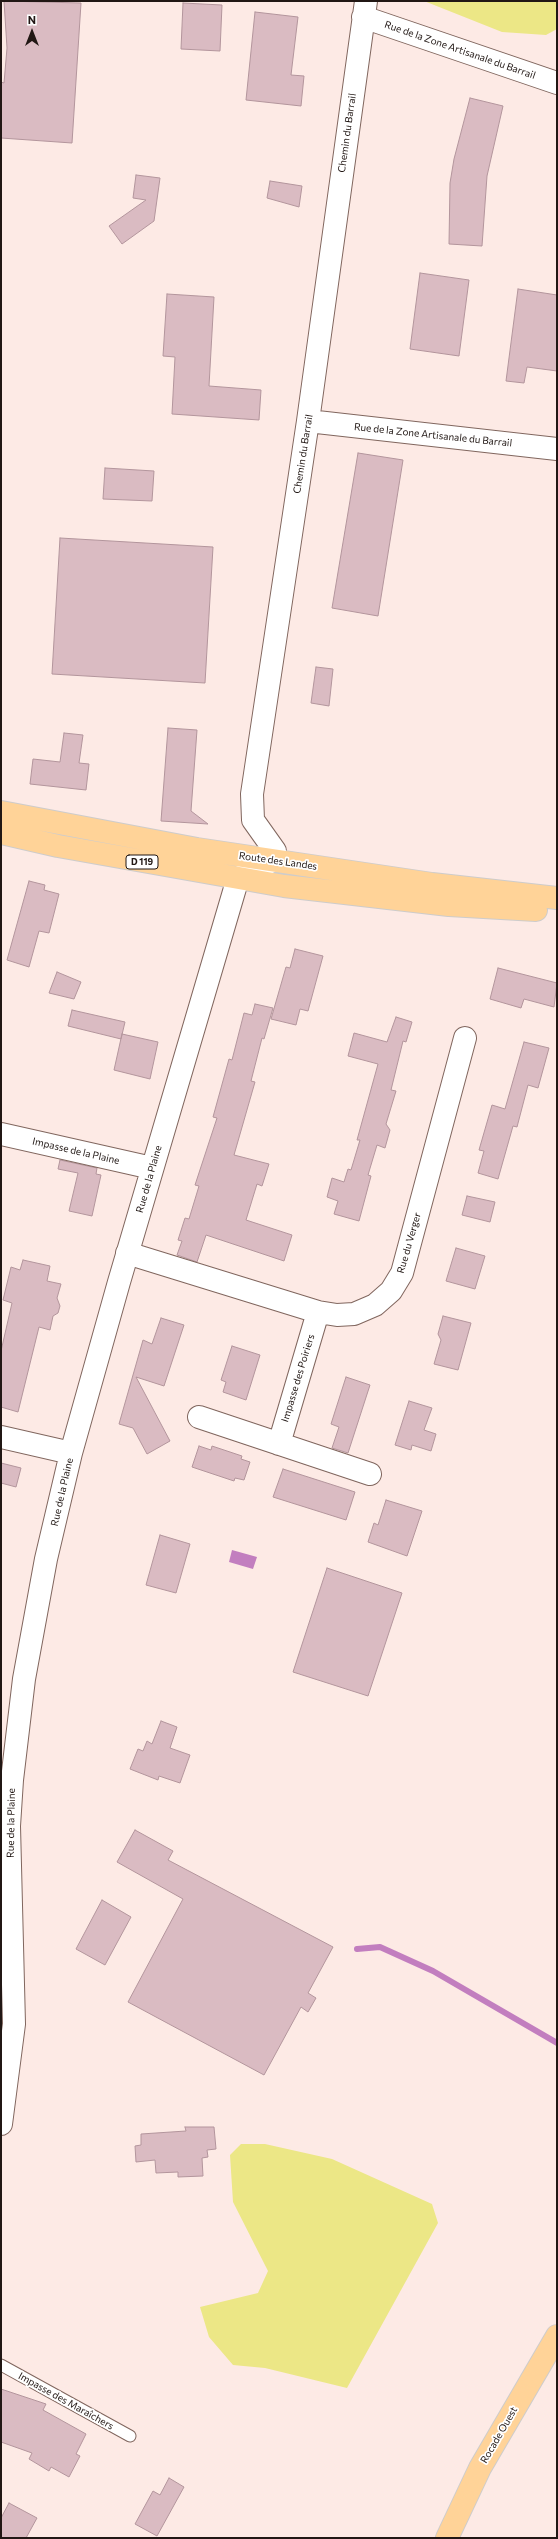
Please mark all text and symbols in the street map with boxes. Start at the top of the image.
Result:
north arrow [12,12,52,52]
text: N [28,13,36,26]
street label: Rue de la Zone Artisanale du Barrail [383,18,537,82]
street label: Chemin du Barrail [335,93,359,173]
street label: Chemin du Barrail [291,414,315,494]
street label: Rue de la Zone Artisanale du Barrail [353,421,513,449]
street label: Route des Landes [238,850,318,872]
road number: D 119 [126,855,158,869]
street label: Impasse de la Plaine [31,1135,121,1167]
street label: Rue de la Plaine [134,1144,164,1214]
street label: Rue du Verger [395,1211,423,1275]
street label: Impasse des Poiriers [279,1333,317,1423]
street label: Rue de la Plaine [48,1457,76,1527]
street label: Rue de la Plaine [4,1788,18,1858]
street label: Impasse des Maraîchers [16,2370,116,2432]
street label: Rocade Ouest [478,2405,520,2465]

